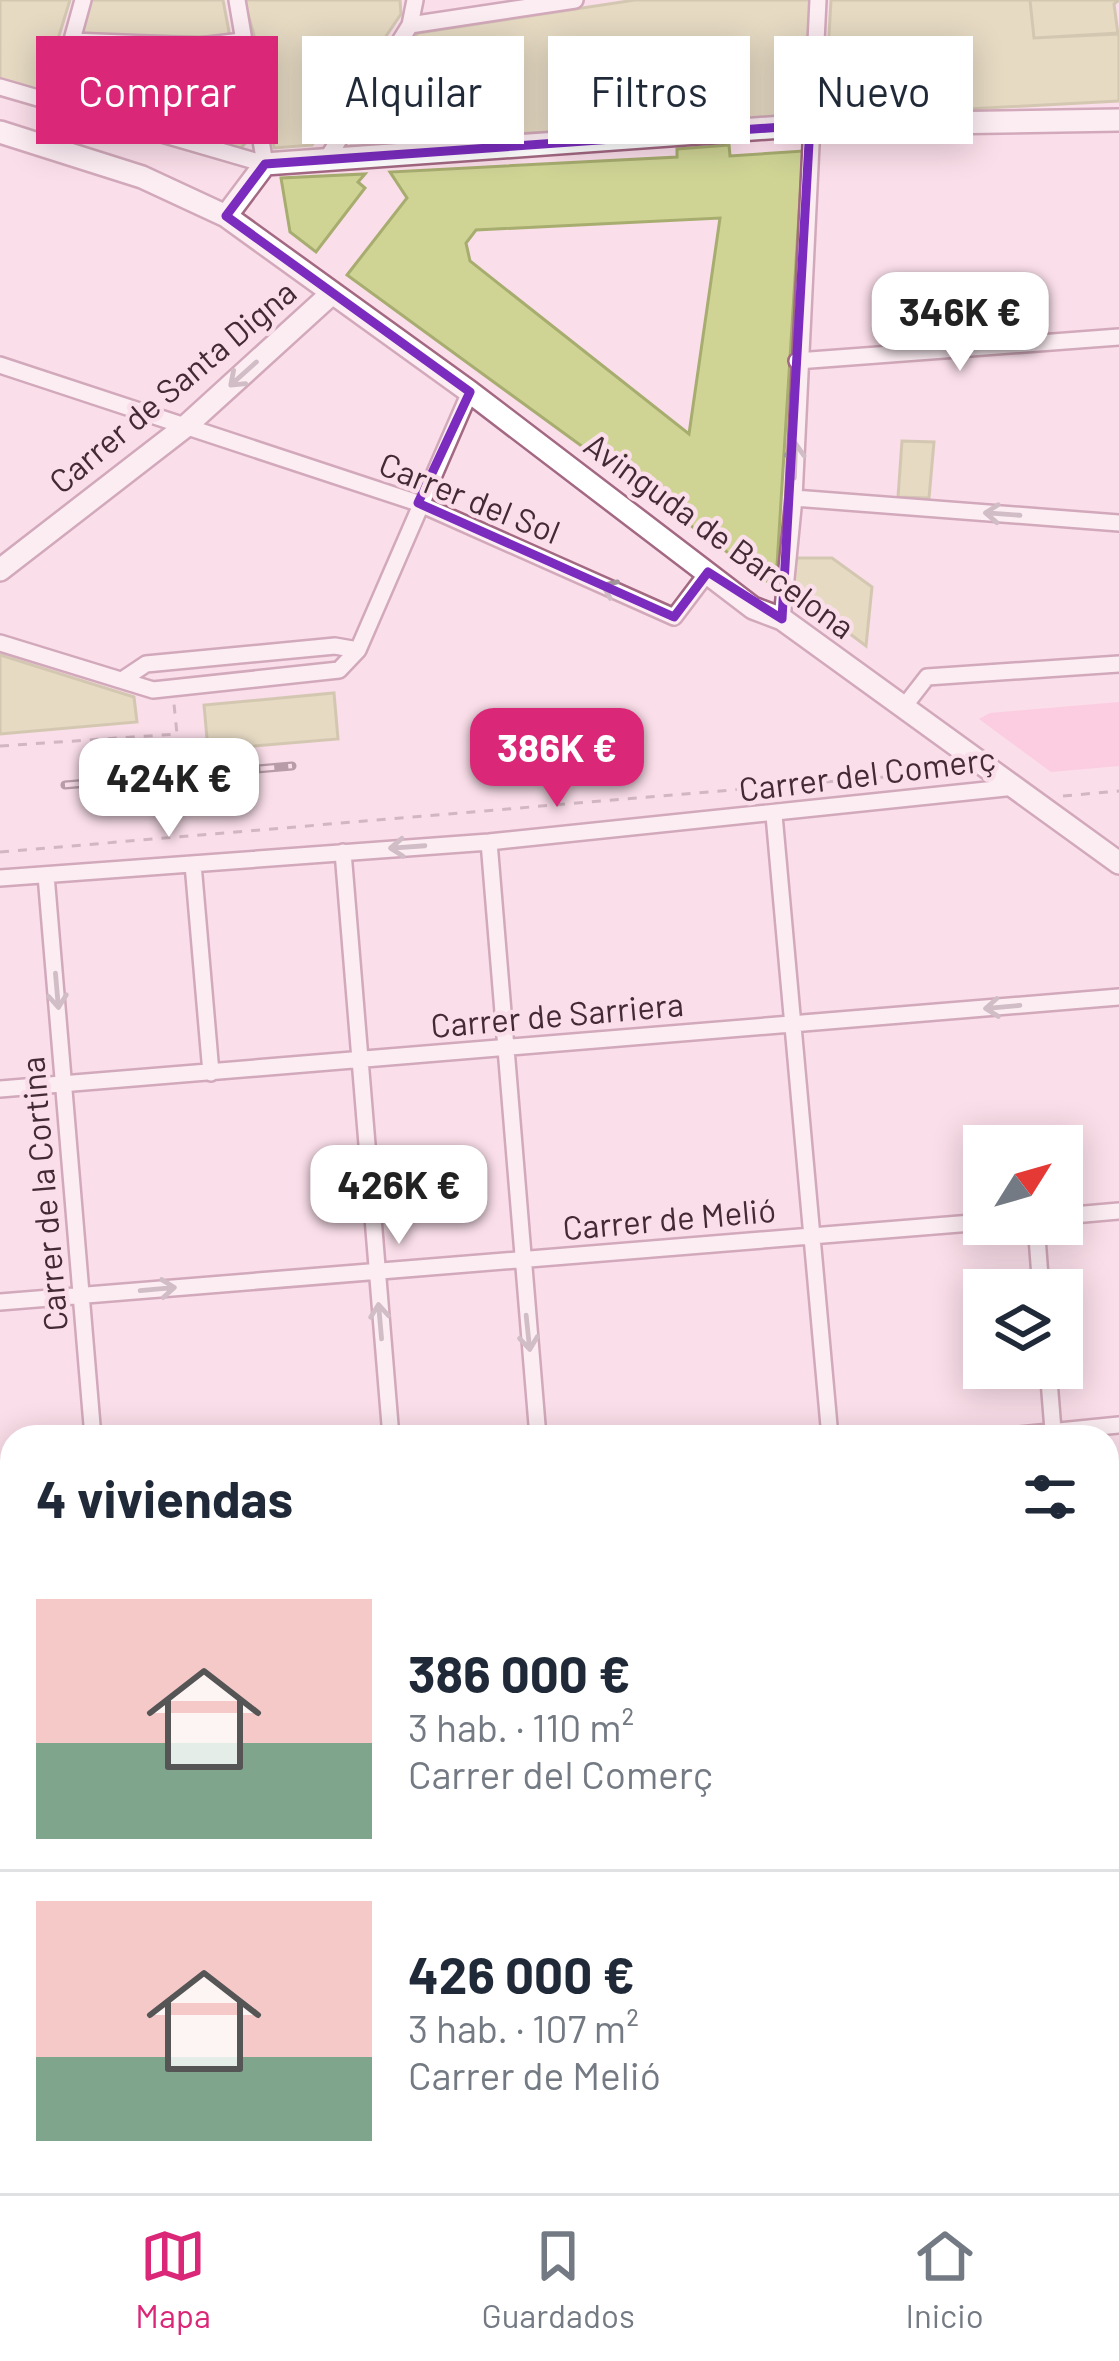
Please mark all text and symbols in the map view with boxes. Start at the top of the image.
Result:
chip: Comprar [36,36,278,144]
chip: Alquilar [302,36,524,144]
chip: Filtros [548,36,750,144]
chip: Nuevo [774,36,973,144]
street label: Carrer de Santa Digna [41,271,303,501]
pin: 346K € [862,272,1058,374]
text: 346K € [899,287,1021,334]
one-way arrow [229,360,259,387]
street label: Avinguda de Barcelona [577,424,863,646]
one-way arrow [783,441,806,480]
street label: Carrer del Sol [374,443,566,551]
one-way arrow [983,502,1022,525]
one-way arrow [601,579,637,601]
pin: 386K € [459,708,655,810]
text: 386K € [497,723,617,770]
street label: Carrer del Comerç [736,737,998,809]
pin: 424K € [71,738,267,840]
text: 424K € [106,753,232,800]
one-way arrow [388,836,427,859]
one-way arrow [45,971,68,1010]
street label: Carrer de Sarriera [429,983,685,1045]
one-way arrow [983,996,1022,1019]
street label: Carrer de la Cortina [11,1055,75,1333]
north arrow [963,1125,1083,1245]
map controls [963,1125,1083,1389]
pin: 426K € [301,1145,497,1247]
text: 426K € [337,1160,461,1207]
street label: Carrer de Melió [561,1189,777,1247]
button: layers [963,1269,1083,1389]
one-way arrow [138,1277,177,1300]
one-way arrow [368,1302,391,1341]
one-way arrow [517,1313,540,1352]
icon: filters [1017,1464,1083,1530]
text: 4 viviendas [36,1467,293,1528]
text: 386 000 € [408,1642,630,1703]
icon: home [132,1647,276,1791]
text: 3 hab. · 110 m² [408,1703,634,1750]
text: Carrer del Comerç [408,1750,713,1797]
text: 426 000 € [408,1943,635,2004]
icon: home [132,1949,276,2093]
text: 3 hab. · 107 m² [408,2004,639,2051]
text: Carrer de Melió [408,2051,661,2098]
tab: Mapa [135,2223,211,2335]
tab: Guardados [481,2223,635,2335]
tab: Inicio [905,2223,984,2335]

